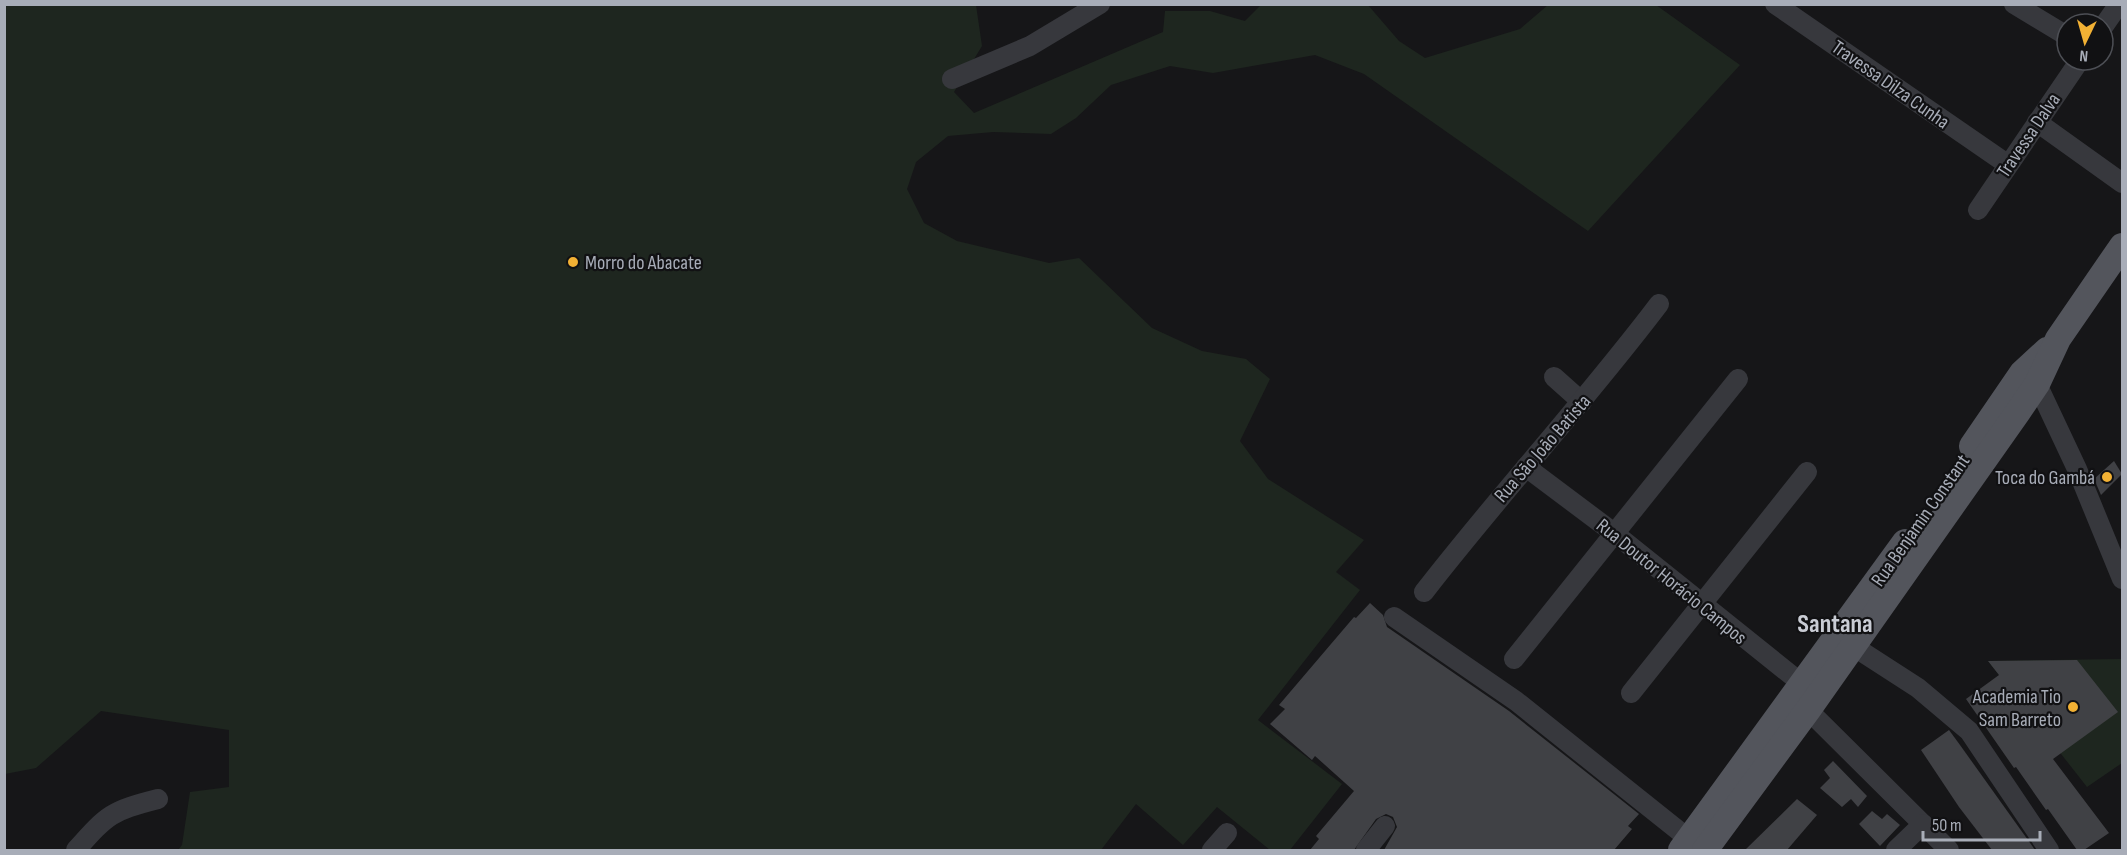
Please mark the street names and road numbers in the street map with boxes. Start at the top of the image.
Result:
street label: Travessa Dilza Cunha [1827,35,1954,134]
street label: Travessa Dalva [1992,89,2066,182]
street label: Rua São João Batista [1489,390,1596,508]
street label: Rua Benjamin Constant [1866,450,1975,591]
street label: Rua Doutor Horácio Campos [1591,514,1751,650]

